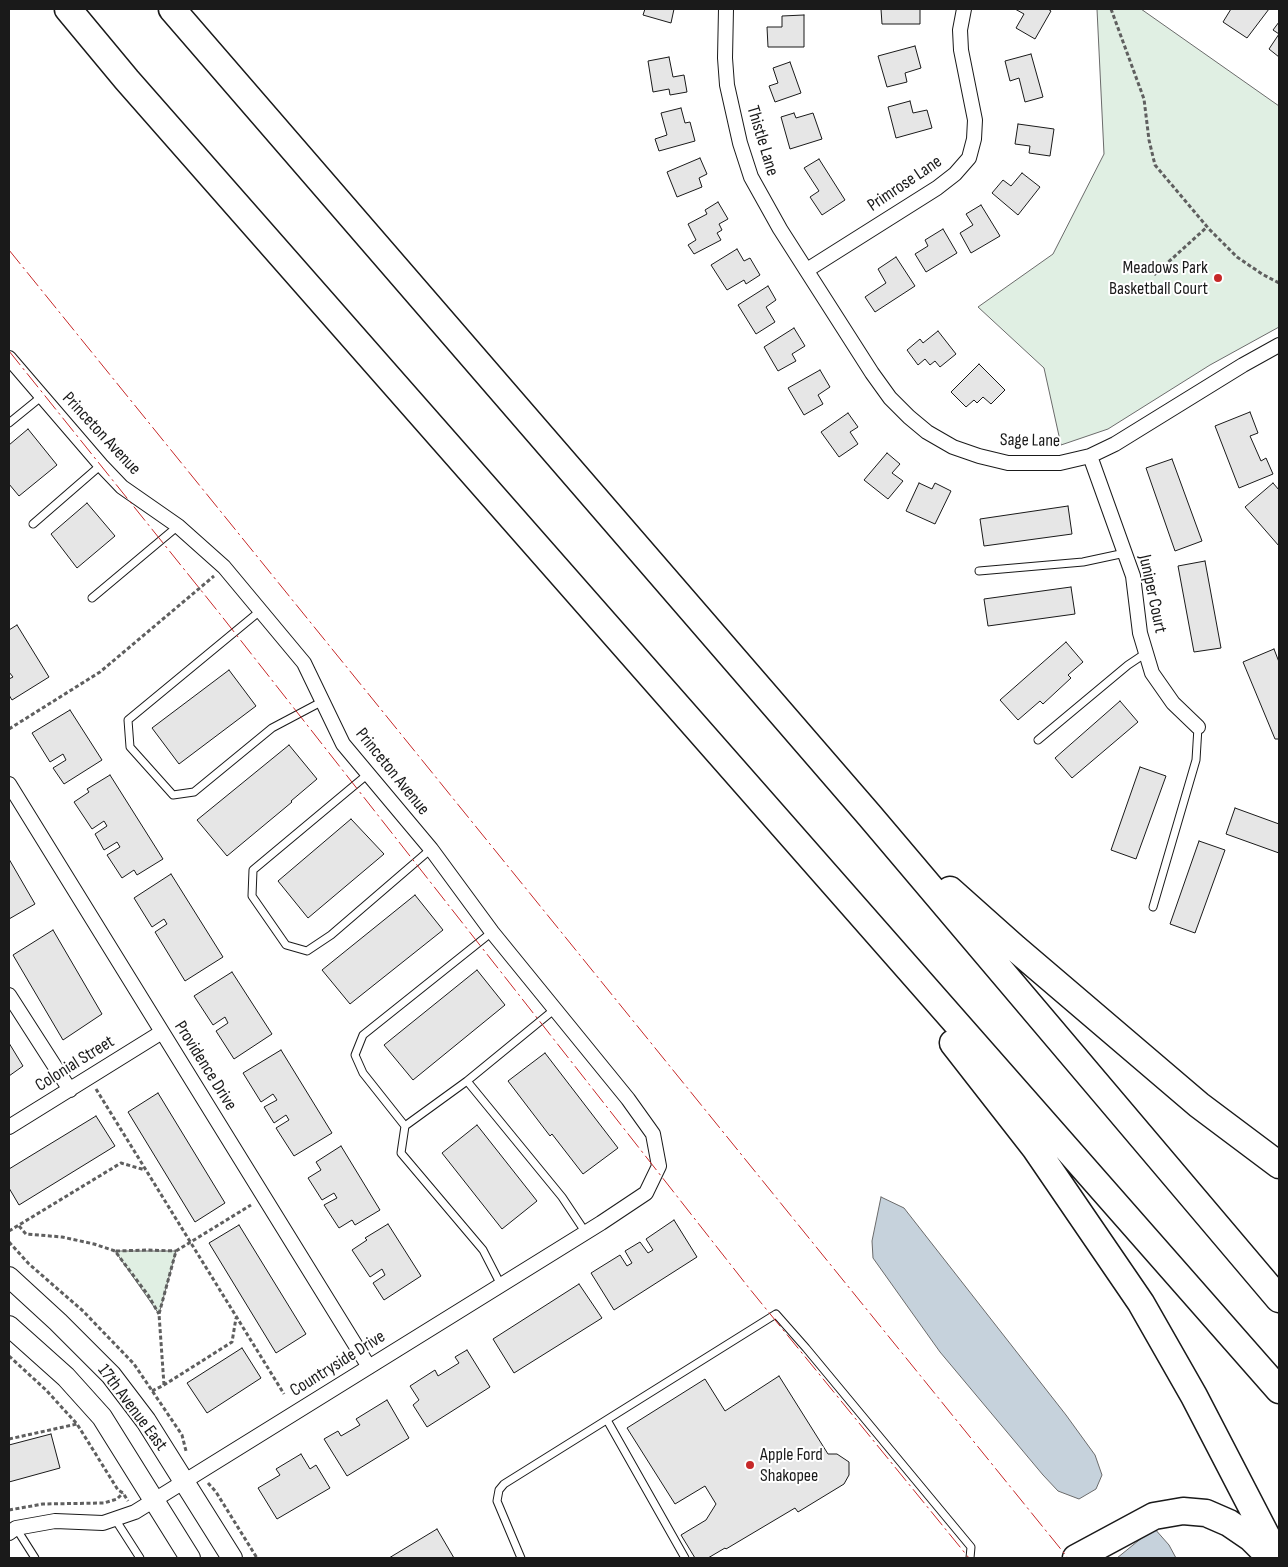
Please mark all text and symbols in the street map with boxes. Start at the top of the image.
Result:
street label: Thistle Lane [741,103,783,179]
street label: Primrose Lane [864,151,946,217]
place label: Meadows Park Basketball Court [1109,257,1208,300]
marker: Meadows Park Basketball Court [1212,272,1224,284]
street label: Princeton Avenue [57,388,145,480]
street label: Sage Lane [1000,430,1060,452]
street label: Juniper Court [1133,553,1171,635]
street label: Princeton Avenue [350,724,434,820]
street label: Providence Drive [169,1017,241,1115]
street label: Colonial Street [32,1031,118,1097]
street label: Countryside Drive [286,1326,390,1402]
street label: 17th Avenue East [93,1361,171,1455]
place label: Apple Ford Shakopee [760,1444,823,1486]
marker: Apple Ford Shakopee [744,1459,756,1471]

